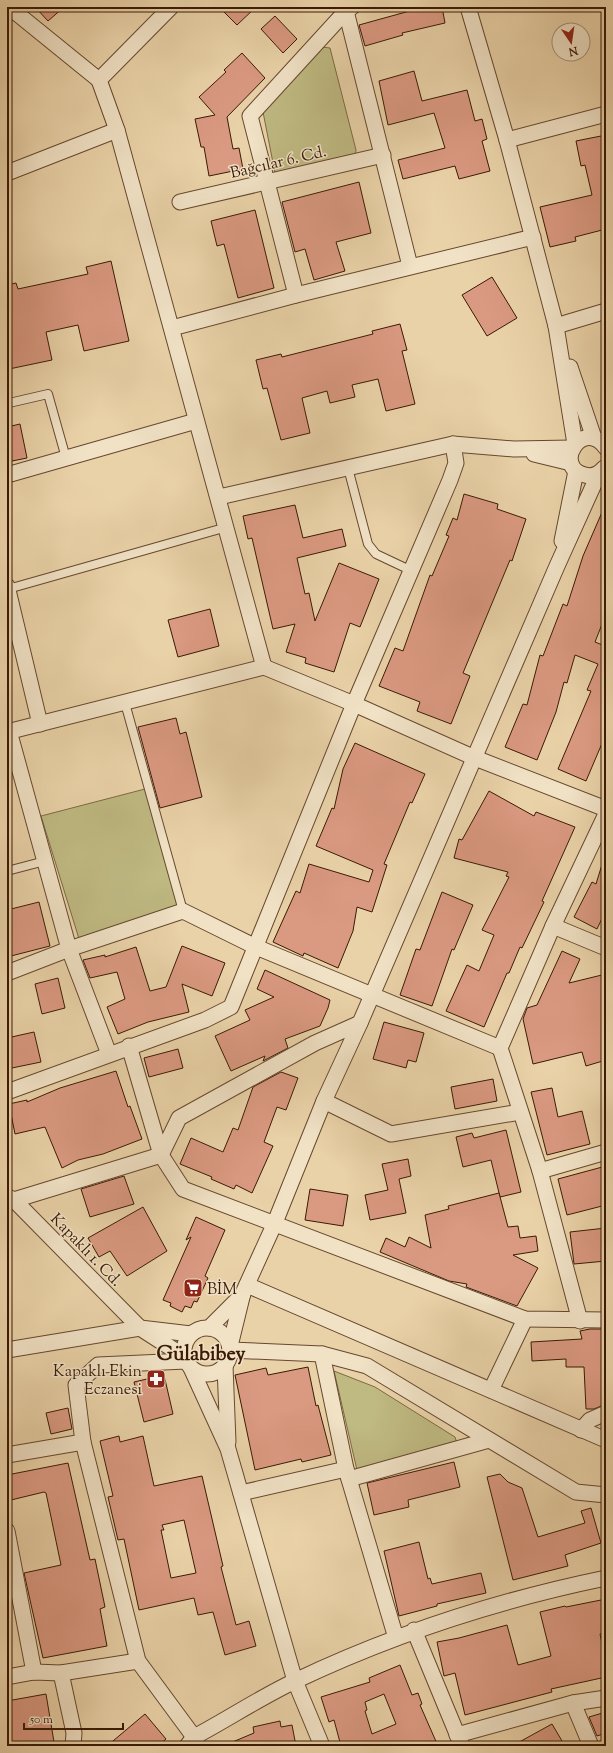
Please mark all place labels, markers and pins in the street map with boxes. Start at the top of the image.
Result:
supermarket icon: BİM [182,1277,204,1299]
place label: BİM [207,1279,237,1302]
place label: Kapaklı Ekin Eczanesi [53,1361,143,1402]
pharmacy icon: Kapaklı Ekin Eczanesi [145,1368,167,1390]

